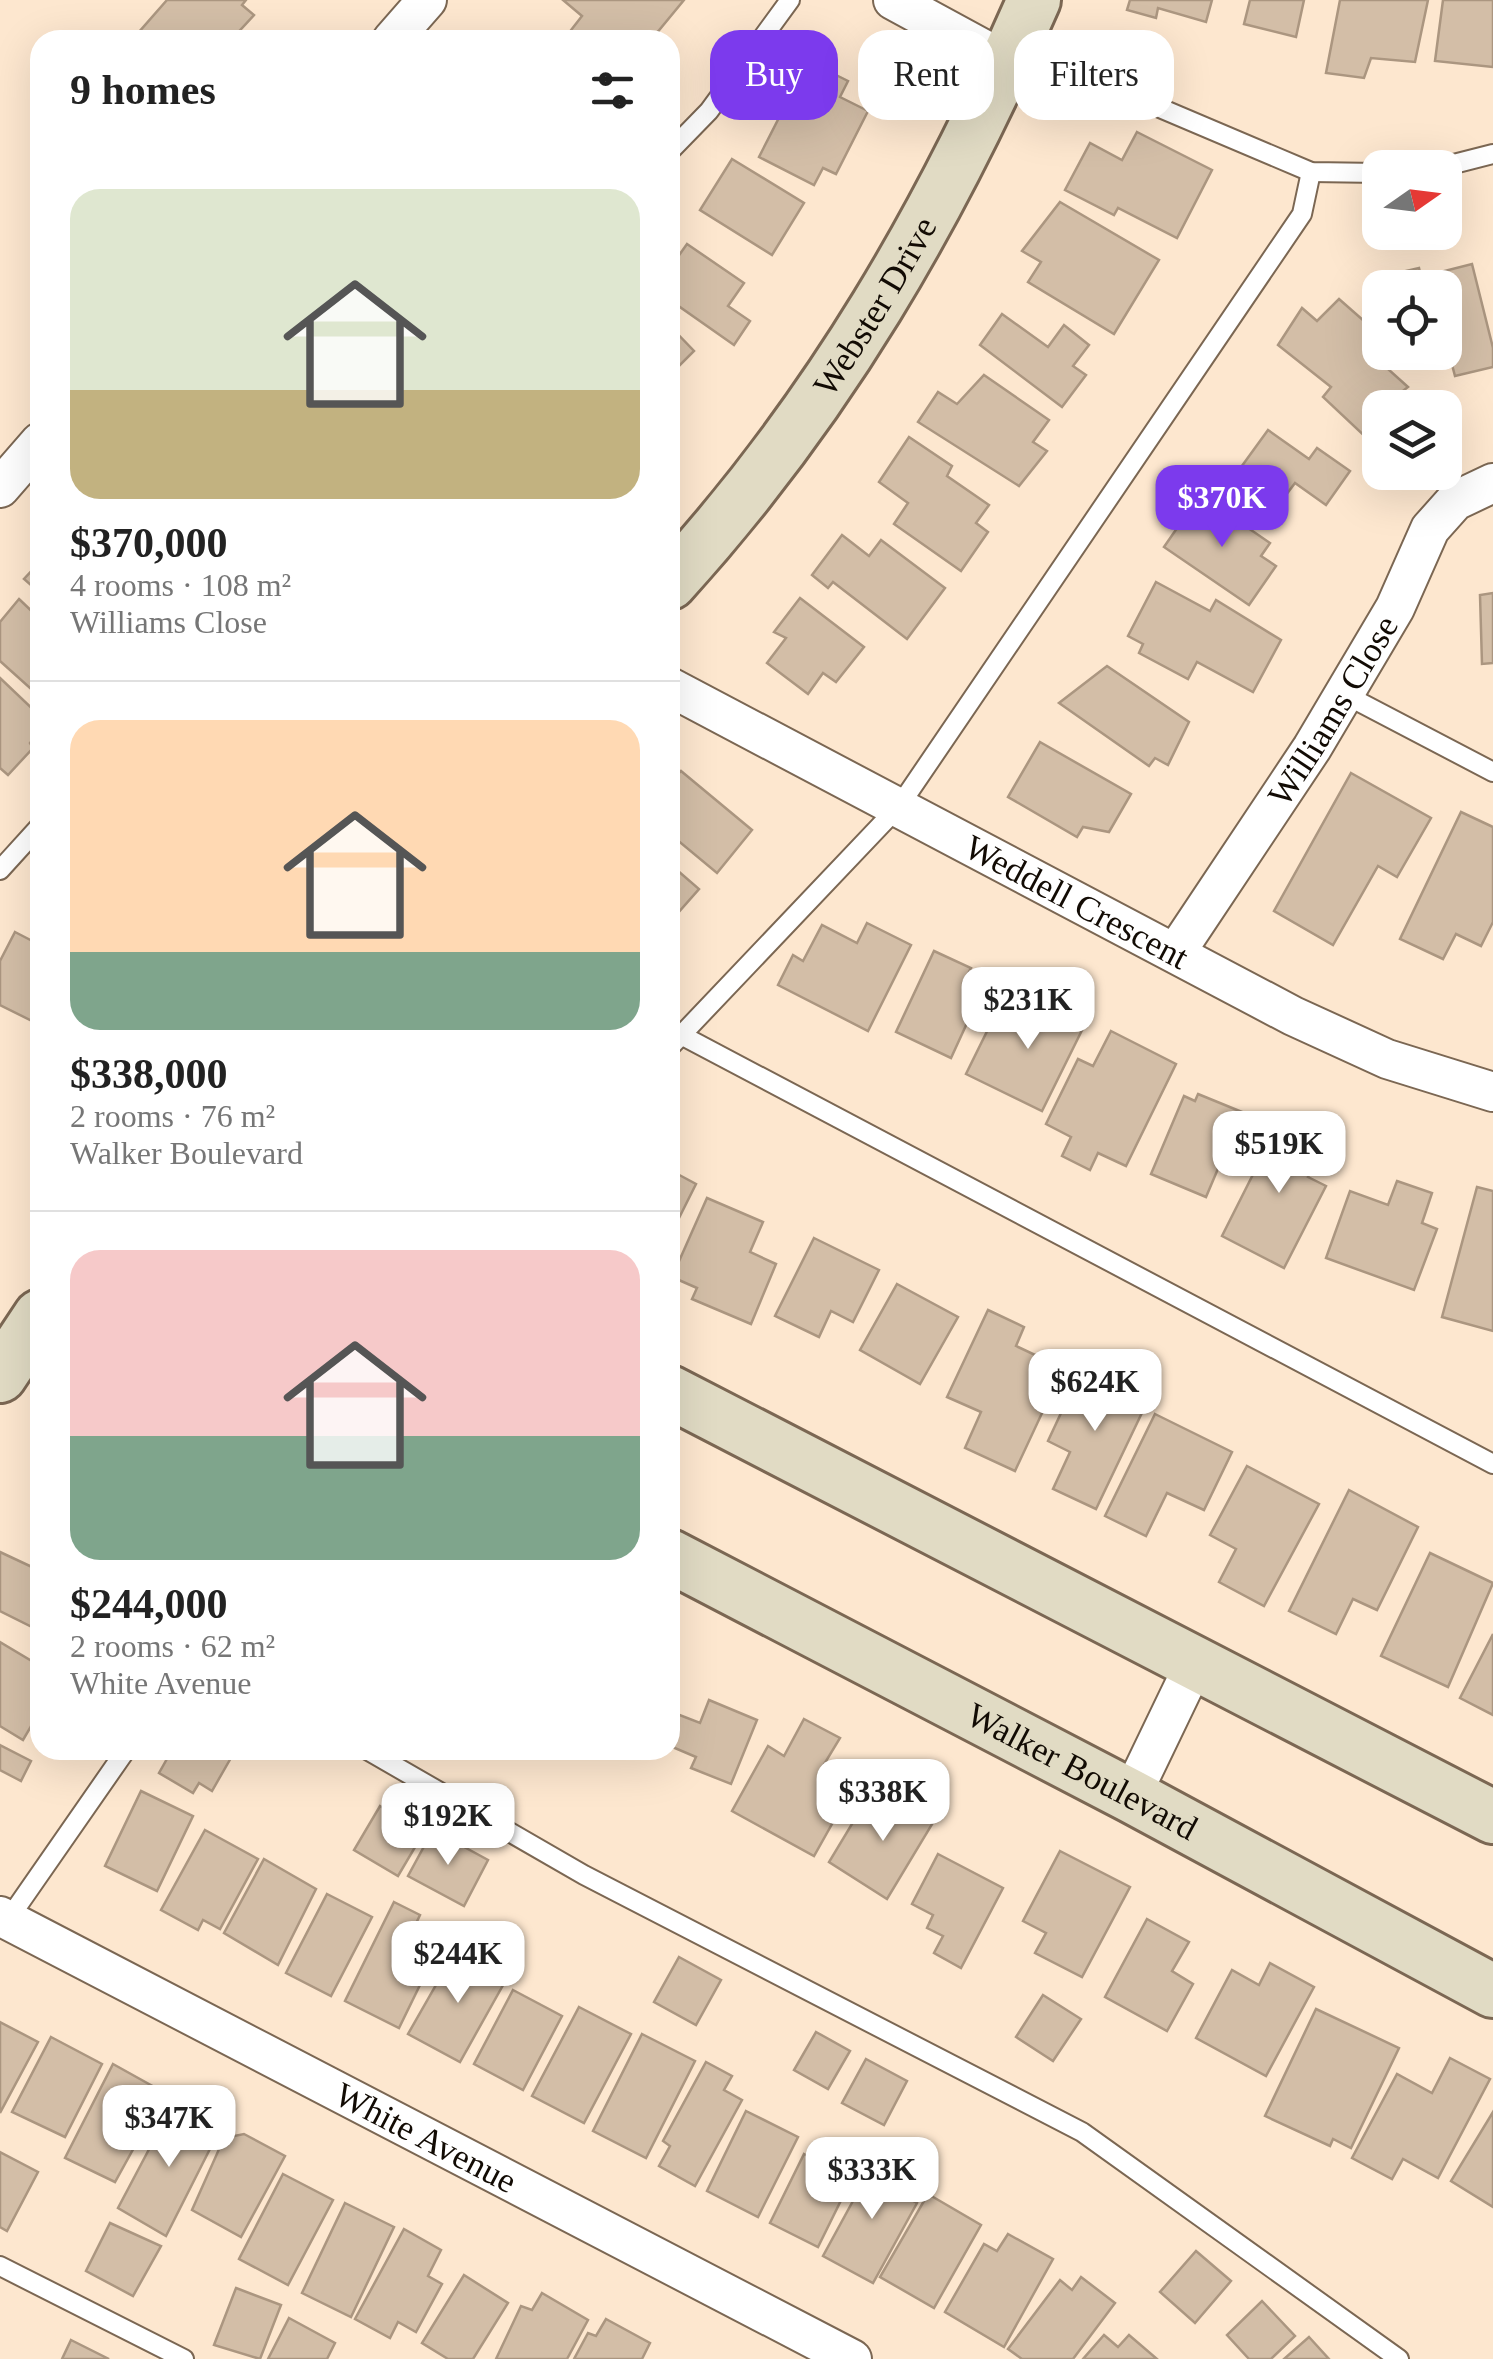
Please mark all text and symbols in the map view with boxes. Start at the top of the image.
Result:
chip: Buy [710,30,838,120]
chip: Rent [858,30,994,120]
chip: Filters [1014,30,1174,120]
icon: filters [585,63,640,118]
text: 9 homes [70,67,216,113]
north arrow [1362,150,1462,250]
map controls [1362,150,1462,490]
street label: Webster Drive [806,210,945,403]
icon: home [265,254,445,434]
button: locate [1362,270,1462,370]
button: layers [1362,390,1462,490]
pin: $370K [1152,465,1292,550]
text: $370K [1178,479,1266,515]
text: $370,000 [70,520,228,566]
text: 4 rooms · 108 m² [70,567,291,603]
text: Williams Close [70,604,267,640]
street label: Williams Close [1260,609,1406,813]
icon: home [265,785,445,965]
street label: Weddell Crescent [958,827,1195,977]
pin: $231K [958,967,1098,1052]
text: $231K [984,981,1072,1017]
text: $338,000 [70,1051,228,1097]
text: 2 rooms · 76 m² [70,1098,275,1134]
pin: $519K [1209,1111,1349,1196]
text: $519K [1235,1125,1323,1161]
text: Walker Boulevard [70,1135,303,1171]
icon: home [265,1315,445,1495]
pin: $624K [1025,1349,1165,1434]
text: $624K [1051,1363,1139,1399]
text: $244,000 [70,1581,228,1627]
text: 2 rooms · 62 m² [70,1628,275,1664]
text: White Avenue [70,1665,252,1701]
street label: Walker Boulevard [960,1695,1204,1848]
pin: $338K [813,1759,953,1844]
text: $338K [839,1773,927,1809]
pin: $192K [378,1783,518,1868]
text: $192K [404,1797,492,1833]
pin: $244K [388,1921,528,2006]
text: $244K [414,1935,502,1971]
street label: White Avenue [329,2075,523,2201]
pin: $347K [99,2085,239,2170]
text: $347K [125,2099,213,2135]
pin: $333K [802,2137,942,2222]
text: $333K [828,2151,916,2187]

